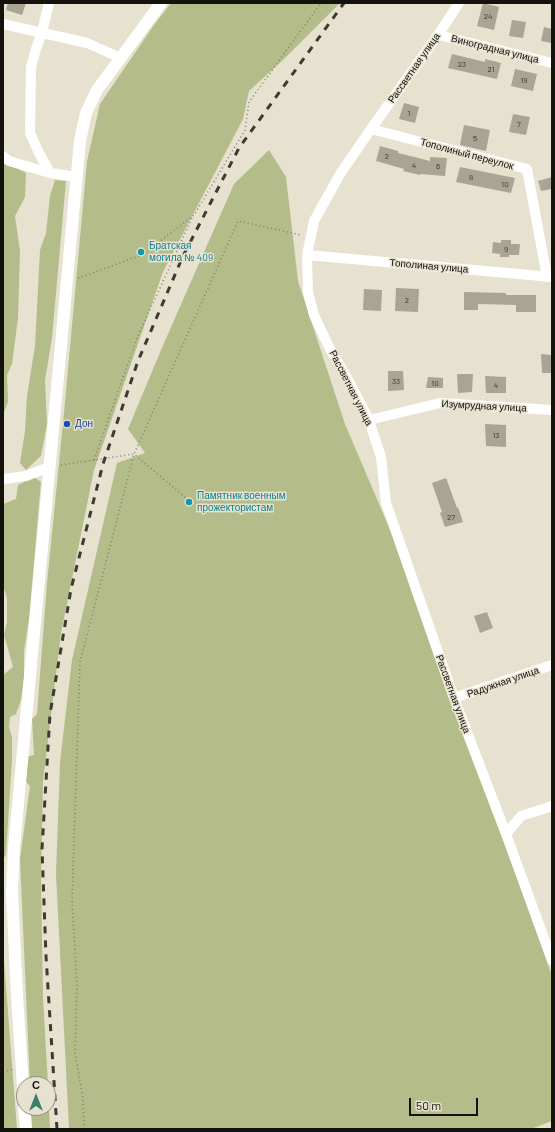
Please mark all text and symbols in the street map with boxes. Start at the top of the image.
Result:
house number: 24 [484,11,492,21]
street label: Рассветная улица [385,31,443,105]
street label: Виноградная улица [450,32,540,66]
house number: 23 [458,59,466,69]
house number: 21 [488,64,494,74]
house number: 19 [521,75,527,85]
house number: 1 [408,108,410,118]
house number: 7 [517,119,521,129]
house number: 5 [473,133,477,143]
street label: Тополиный переулок [419,136,515,172]
house number: 2 [385,151,389,161]
house number: 4 [412,160,416,170]
house number: 6 [436,161,440,171]
house number: 8 [469,172,473,182]
house number: 10 [501,179,509,189]
place label: Братская могила № 409 [149,240,213,264]
house number: 9 [504,244,508,254]
marker: Братская могила № 409 [136,247,146,257]
street label: Тополиная улица [389,257,469,275]
house number: 2 [405,295,409,305]
street label: Рассветная улица [327,348,375,428]
house number: 33 [392,376,400,386]
house number: 10 [431,378,439,388]
house number: 4 [494,380,498,390]
street label: Изумрудная улица [441,398,527,414]
place label: Дон [75,418,93,430]
marker: Дон [62,419,72,429]
house number: 13 [493,430,499,440]
place label: Памятник военным прожектористам [197,490,286,514]
marker: Памятник военным прожектористам [184,497,194,507]
house number: 27 [447,512,455,522]
street label: Рассветная улица [433,653,473,735]
street label: Радужная улица [465,664,541,700]
north arrow [16,1076,56,1116]
text: С [32,1078,40,1091]
scale bar [411,1090,480,1116]
text: 50 m [416,1098,441,1112]

